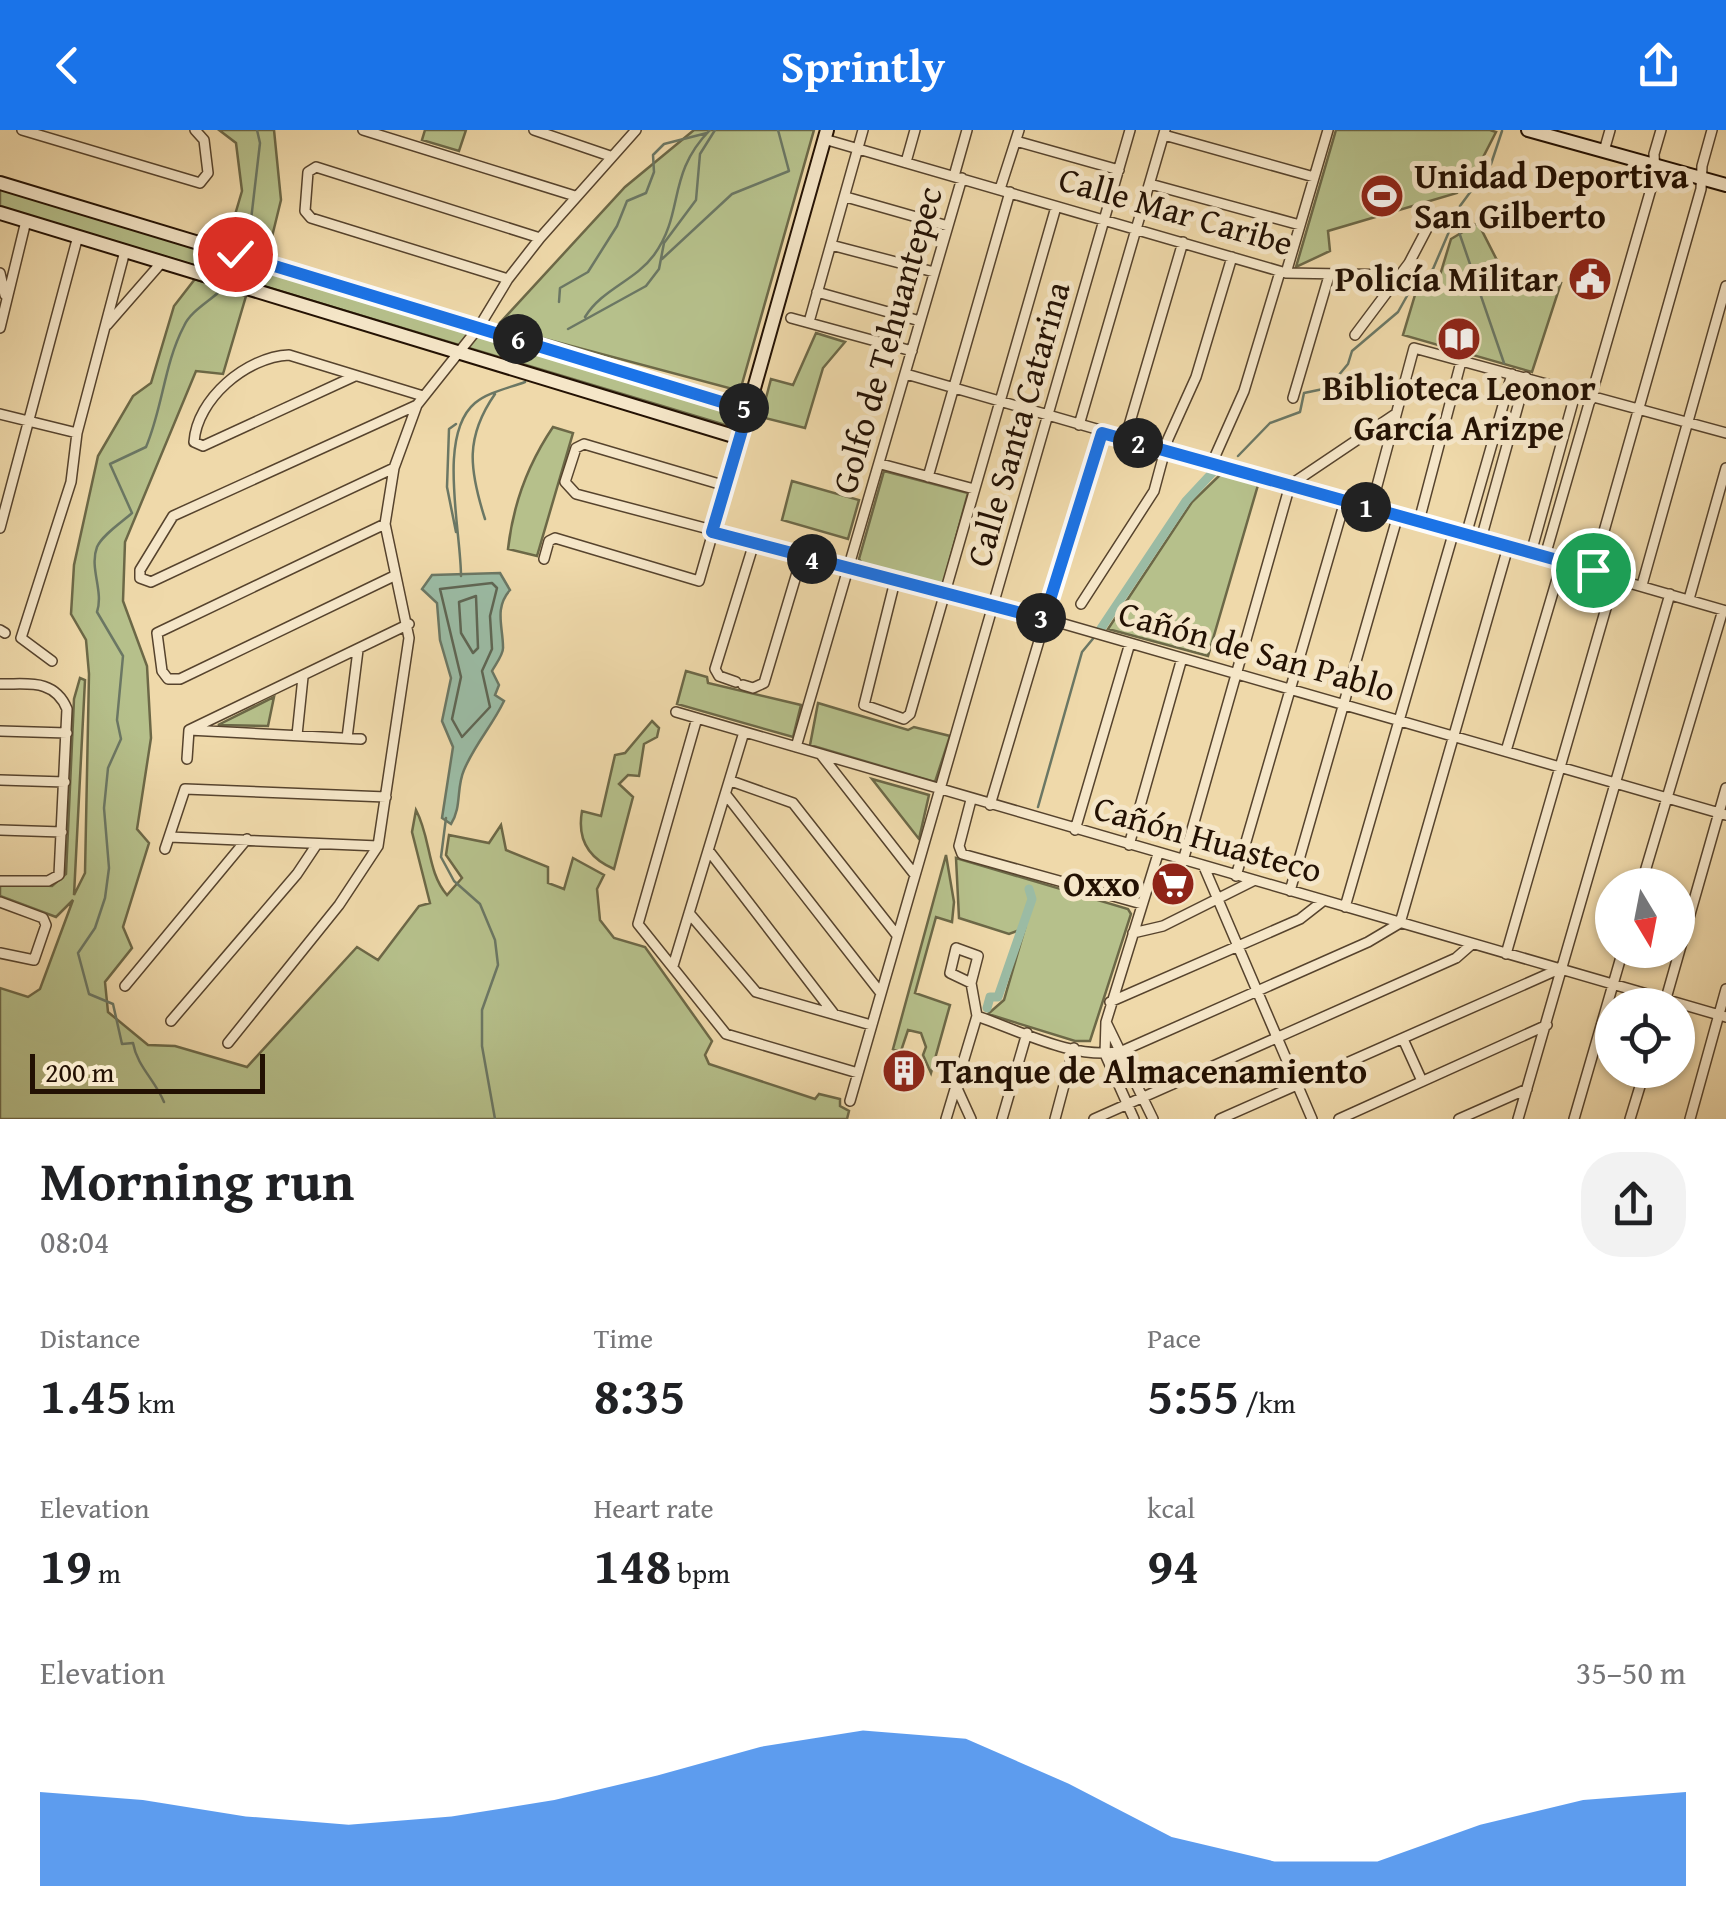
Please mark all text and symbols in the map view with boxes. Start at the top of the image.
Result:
text: Sprintly [781,33,945,98]
icon: back [40,38,95,93]
icon: share [1631,38,1686,93]
place label: Unidad Deportiva San Gilberto [1414,150,1689,241]
street label: Calle Mar Caribe [1053,153,1299,268]
sports icon: Unidad Deportiva San Gilberto [1359,173,1405,219]
street label: Golfo de Tehuantepec [818,180,955,499]
pin [193,212,278,297]
icon: check [208,227,263,282]
place label: Policía Militar [1335,253,1558,304]
public building icon: Policía Militar [1567,256,1613,302]
street label: Calle Santa Catarina [952,275,1083,572]
pin: 6 [493,314,543,364]
library icon: Biblioteca Leonor García Arizpe [1436,316,1482,362]
text: 6 [511,318,525,359]
place label: Biblioteca Leonor García Arizpe [1322,362,1596,453]
pin: 5 [719,383,769,433]
text: 5 [737,387,751,428]
pin: 2 [1113,418,1163,468]
text: 2 [1131,422,1145,463]
pin: 1 [1341,482,1391,532]
text: 1 [1359,486,1373,527]
pin [1551,528,1636,613]
pin: 4 [787,534,837,584]
text: 4 [805,538,819,579]
icon: arrive [1566,543,1621,598]
street label: Cañón de San Pablo [1113,587,1401,714]
pin: 3 [1016,593,1066,643]
text: 3 [1034,597,1048,638]
street label: Cañón Huasteco [1088,782,1328,895]
place label: Oxxo [1063,858,1140,909]
supermarket icon: Oxxo [1150,861,1196,907]
north arrow [1595,868,1695,968]
map controls [1595,868,1695,1088]
button: locate [1595,988,1695,1088]
place label: Tanque de Almacenamiento [936,1045,1367,1096]
building icon: Tanque de Almacenamiento [881,1048,927,1094]
scale bar [30,1049,265,1094]
text: 200 m [45,1051,114,1092]
text: Morning run [40,1140,354,1220]
button: share [1581,1152,1686,1257]
text: 08:04 [40,1218,109,1265]
text: Distance [40,1317,140,1358]
text: Time [594,1317,653,1358]
text: Pace [1147,1317,1201,1358]
text: 1.45 [40,1358,132,1431]
text: 8:35 [594,1358,686,1431]
text: 5:55 [1147,1358,1239,1431]
text: km [132,1382,175,1423]
text: /km [1239,1382,1296,1423]
text: Elevation [40,1487,150,1528]
text: Heart rate [594,1487,714,1528]
text: kcal [1147,1487,1195,1528]
text: 19 [40,1528,92,1601]
text: 148 [594,1528,671,1601]
text: 94 [1147,1528,1199,1601]
text: m [92,1552,121,1593]
text: bpm [671,1552,730,1593]
text: Elevation [40,1649,165,1696]
text: 35–50 m [1576,1649,1686,1696]

